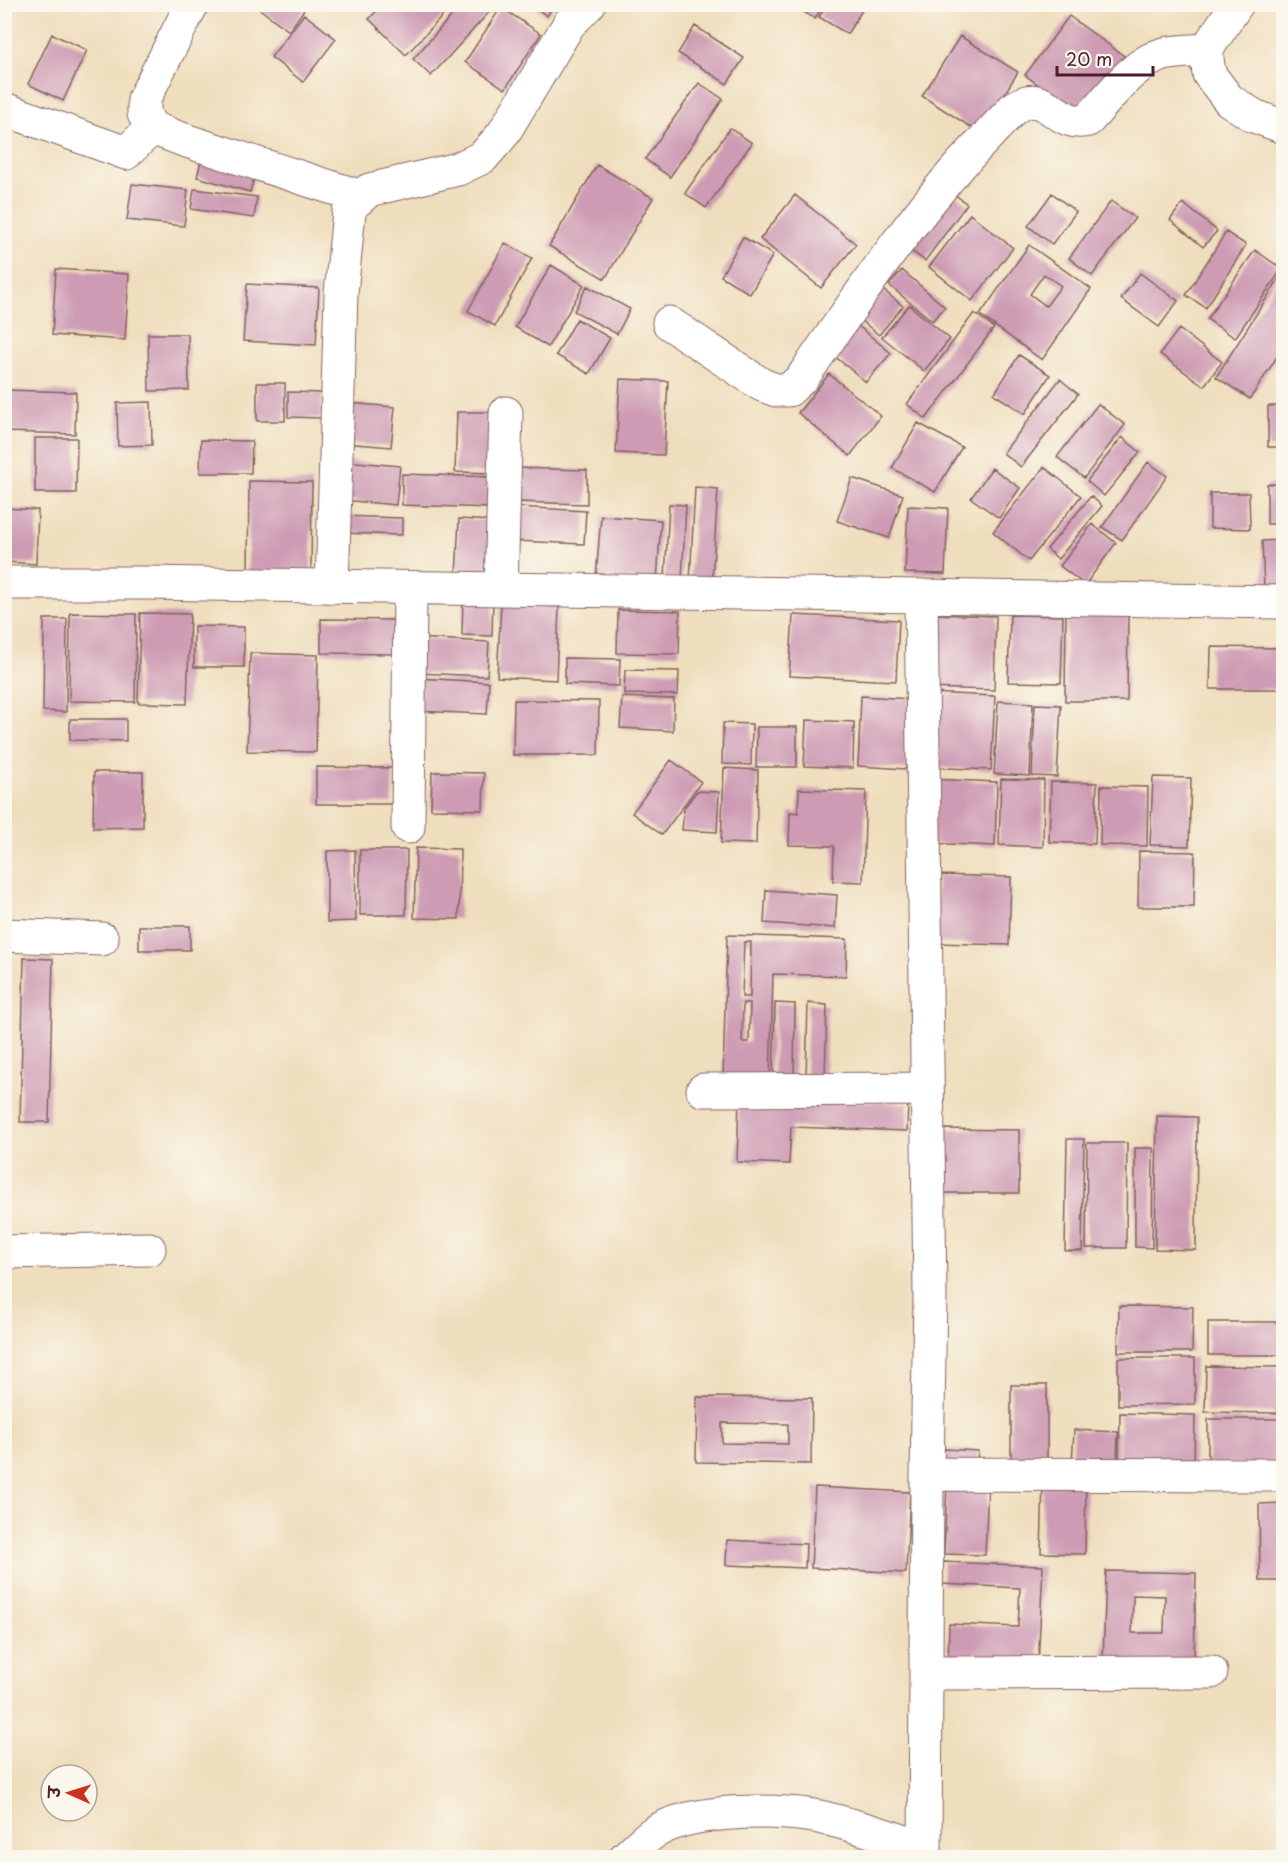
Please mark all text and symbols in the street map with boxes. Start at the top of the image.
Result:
scale bar [1057,39,1153,77]
text: 20 m [1066,45,1112,72]
north arrow [39,1763,99,1823]
text: उ [41,1785,65,1800]

